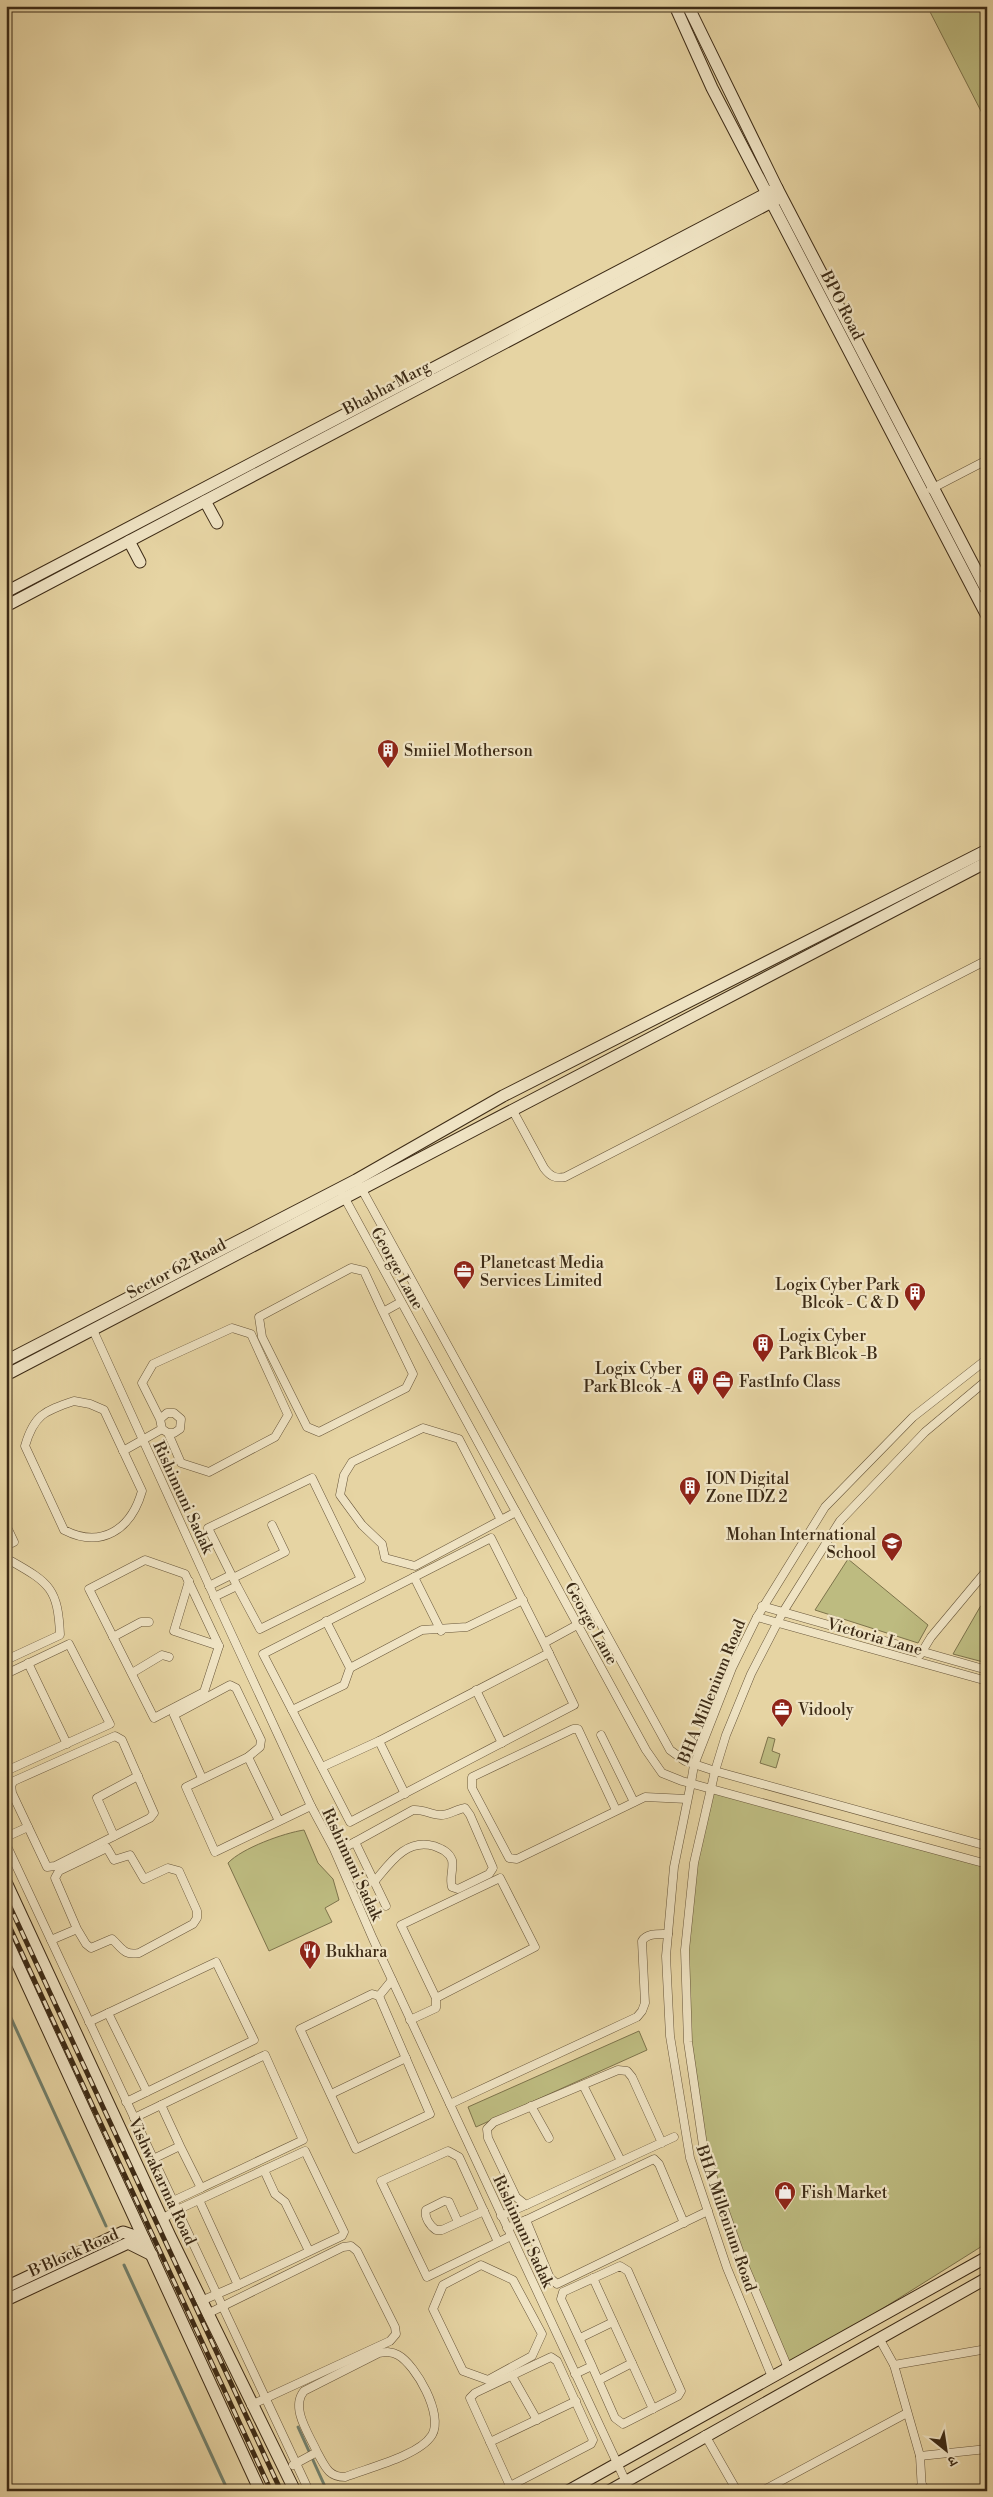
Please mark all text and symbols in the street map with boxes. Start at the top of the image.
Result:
street label: BPO Road [816,267,868,343]
street label: Bhabha Marg [338,356,434,420]
building icon: Smiiel Motherson [376,738,400,769]
place label: Smiiel Motherson [404,741,533,761]
street label: George Lane [366,1224,428,1313]
street label: Sector 62 Road [124,1234,229,1303]
place label: Planetcast Media Services Limited [480,1253,605,1291]
office icon: Planetcast Media Services Limited [452,1259,476,1290]
place label: Logix Cyber Park Blcok - C & D [775,1275,901,1313]
building icon: Logix Cyber Park Blcok - C & D [903,1281,927,1312]
place label: Logix Cyber Park Blcok -B [779,1326,878,1364]
building icon: Logix Cyber Park Blcok -B [751,1332,775,1363]
place label: Logix Cyber Park Blcok -A [584,1359,683,1397]
building icon: Logix Cyber Park Blcok -A [686,1365,710,1396]
office icon: FastInfo Class [711,1369,735,1400]
place label: FastInfo Class [739,1372,841,1392]
street label: Rishimuni Sadak [148,1438,219,1559]
place label: ION Digital Zone IDZ 2 [706,1469,790,1507]
building icon: ION Digital Zone IDZ 2 [678,1475,702,1506]
place label: Mohan International School [726,1525,876,1563]
school or university icon: Mohan International School [880,1531,904,1562]
street label: George Lane [560,1579,622,1668]
street label: Victoria Lane [824,1613,925,1660]
street label: BHA Millenium Road [673,1616,750,1767]
office icon: Vidooly [770,1697,794,1728]
place label: Vidooly [797,1700,854,1720]
street label: Rishimuni Sadak [317,1805,388,1926]
restaurant icon: Bukhara [298,1939,322,1970]
place label: Bukhara [325,1942,388,1962]
street label: Vishwakarma Road [123,2114,200,2248]
street label: BHA Millenium Road [691,2141,761,2294]
street label: Rishimuni Sadak [488,2172,559,2293]
shop icon: Fish Market [773,2180,797,2211]
place label: Fish Market [801,2183,888,2203]
street label: B Block Road [24,2224,121,2282]
north arrow [920,2424,970,2474]
text: उ [944,2450,960,2470]

